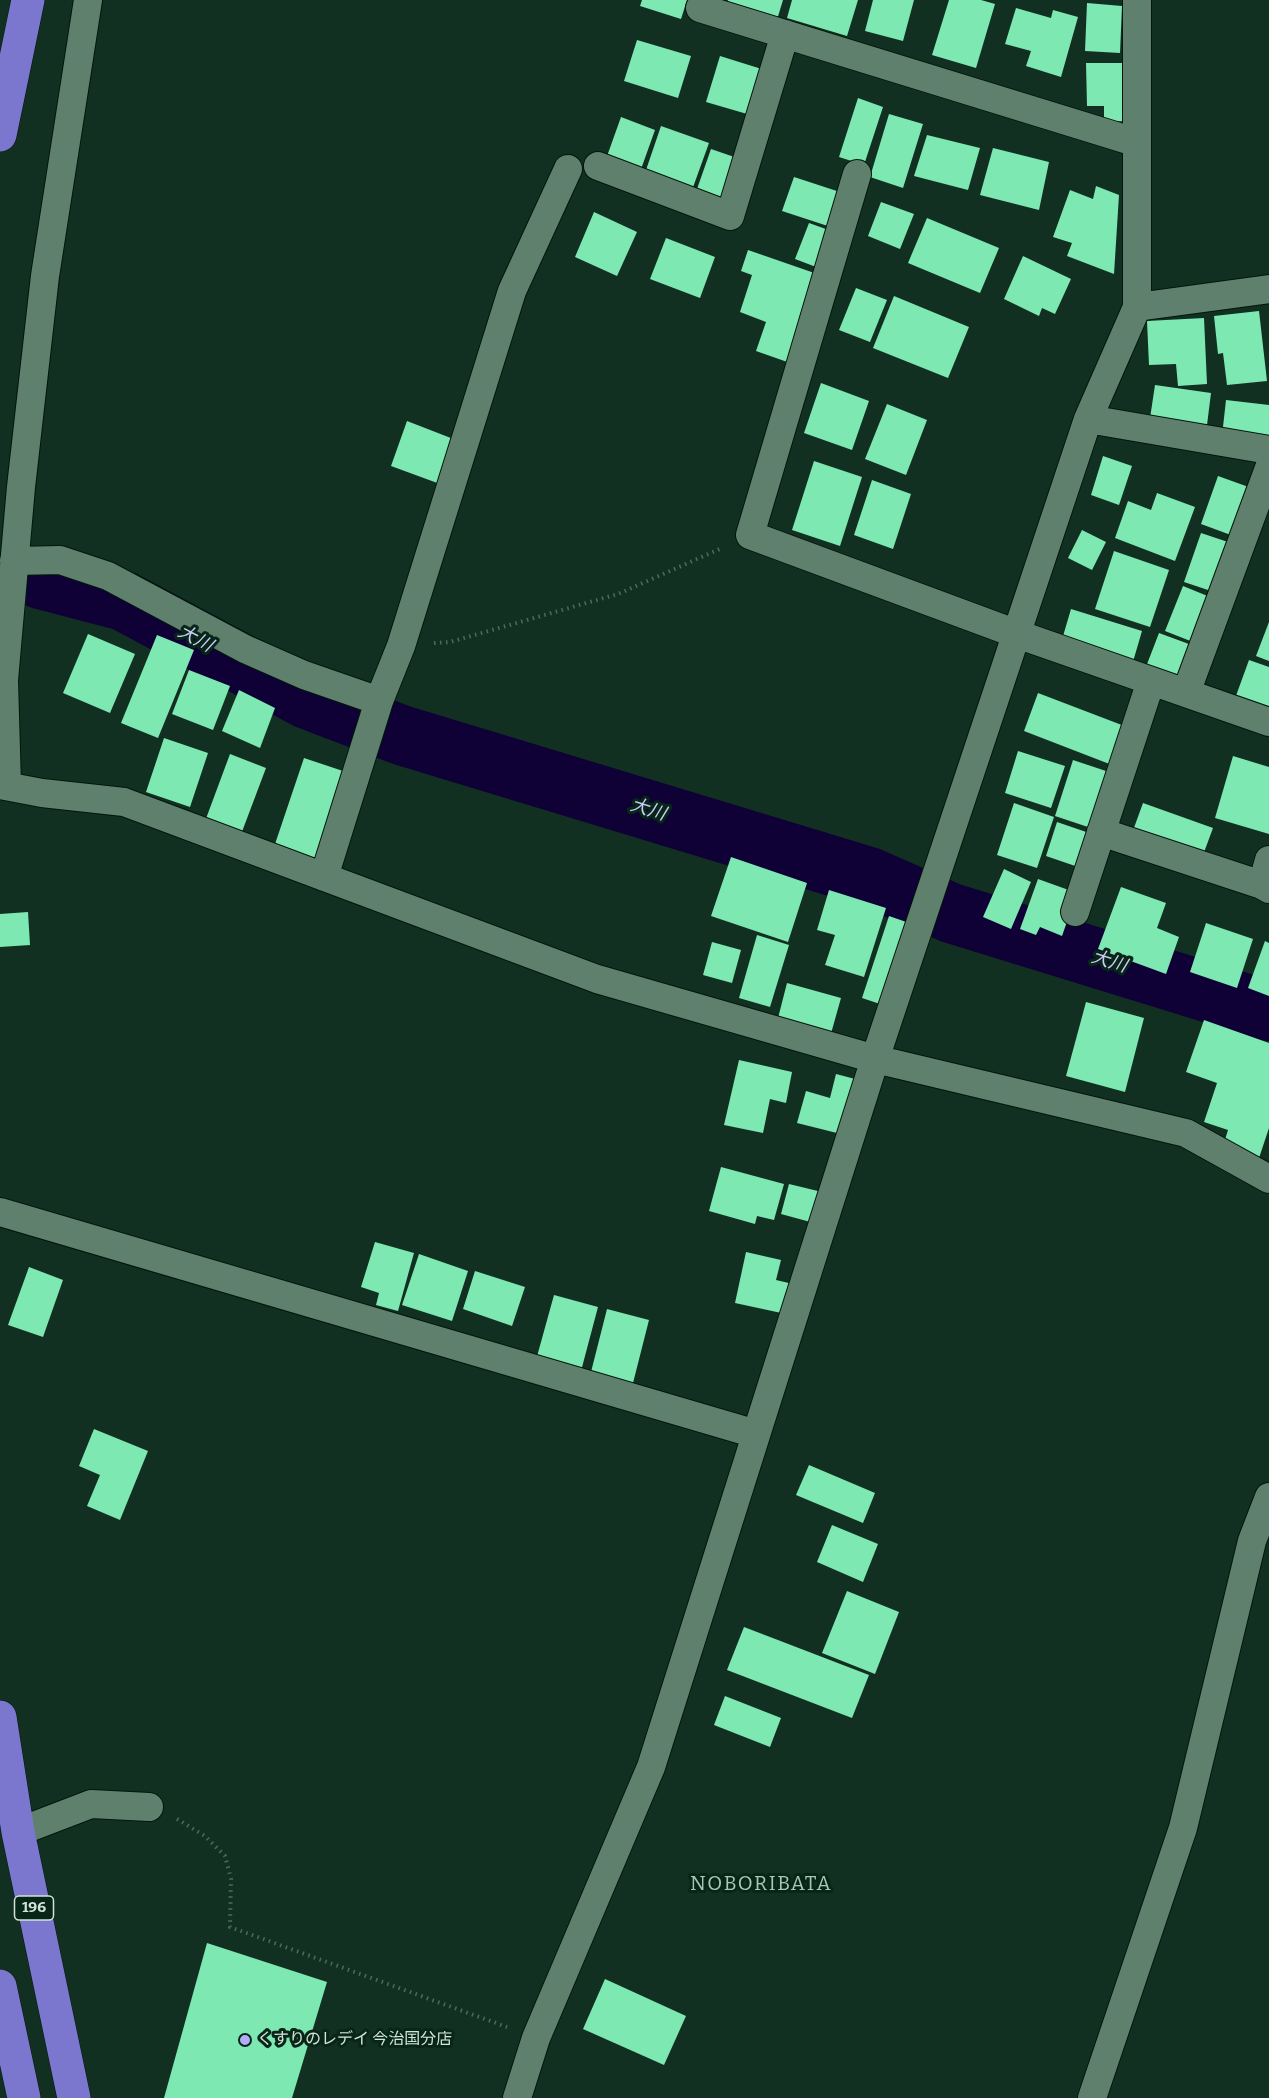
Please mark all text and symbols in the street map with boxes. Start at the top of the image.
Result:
water label: 大川 [174,621,216,657]
water label: 大川 [628,794,668,826]
water label: 大川 [1089,946,1129,978]
district label: NOBORIBATA [690,1872,832,1896]
road number: 196 [15,1896,54,1920]
place label: くすりのレデイ 今治国分店 [257,2030,452,2050]
marker: くすりのレデイ 今治国分店 [238,2033,252,2047]

